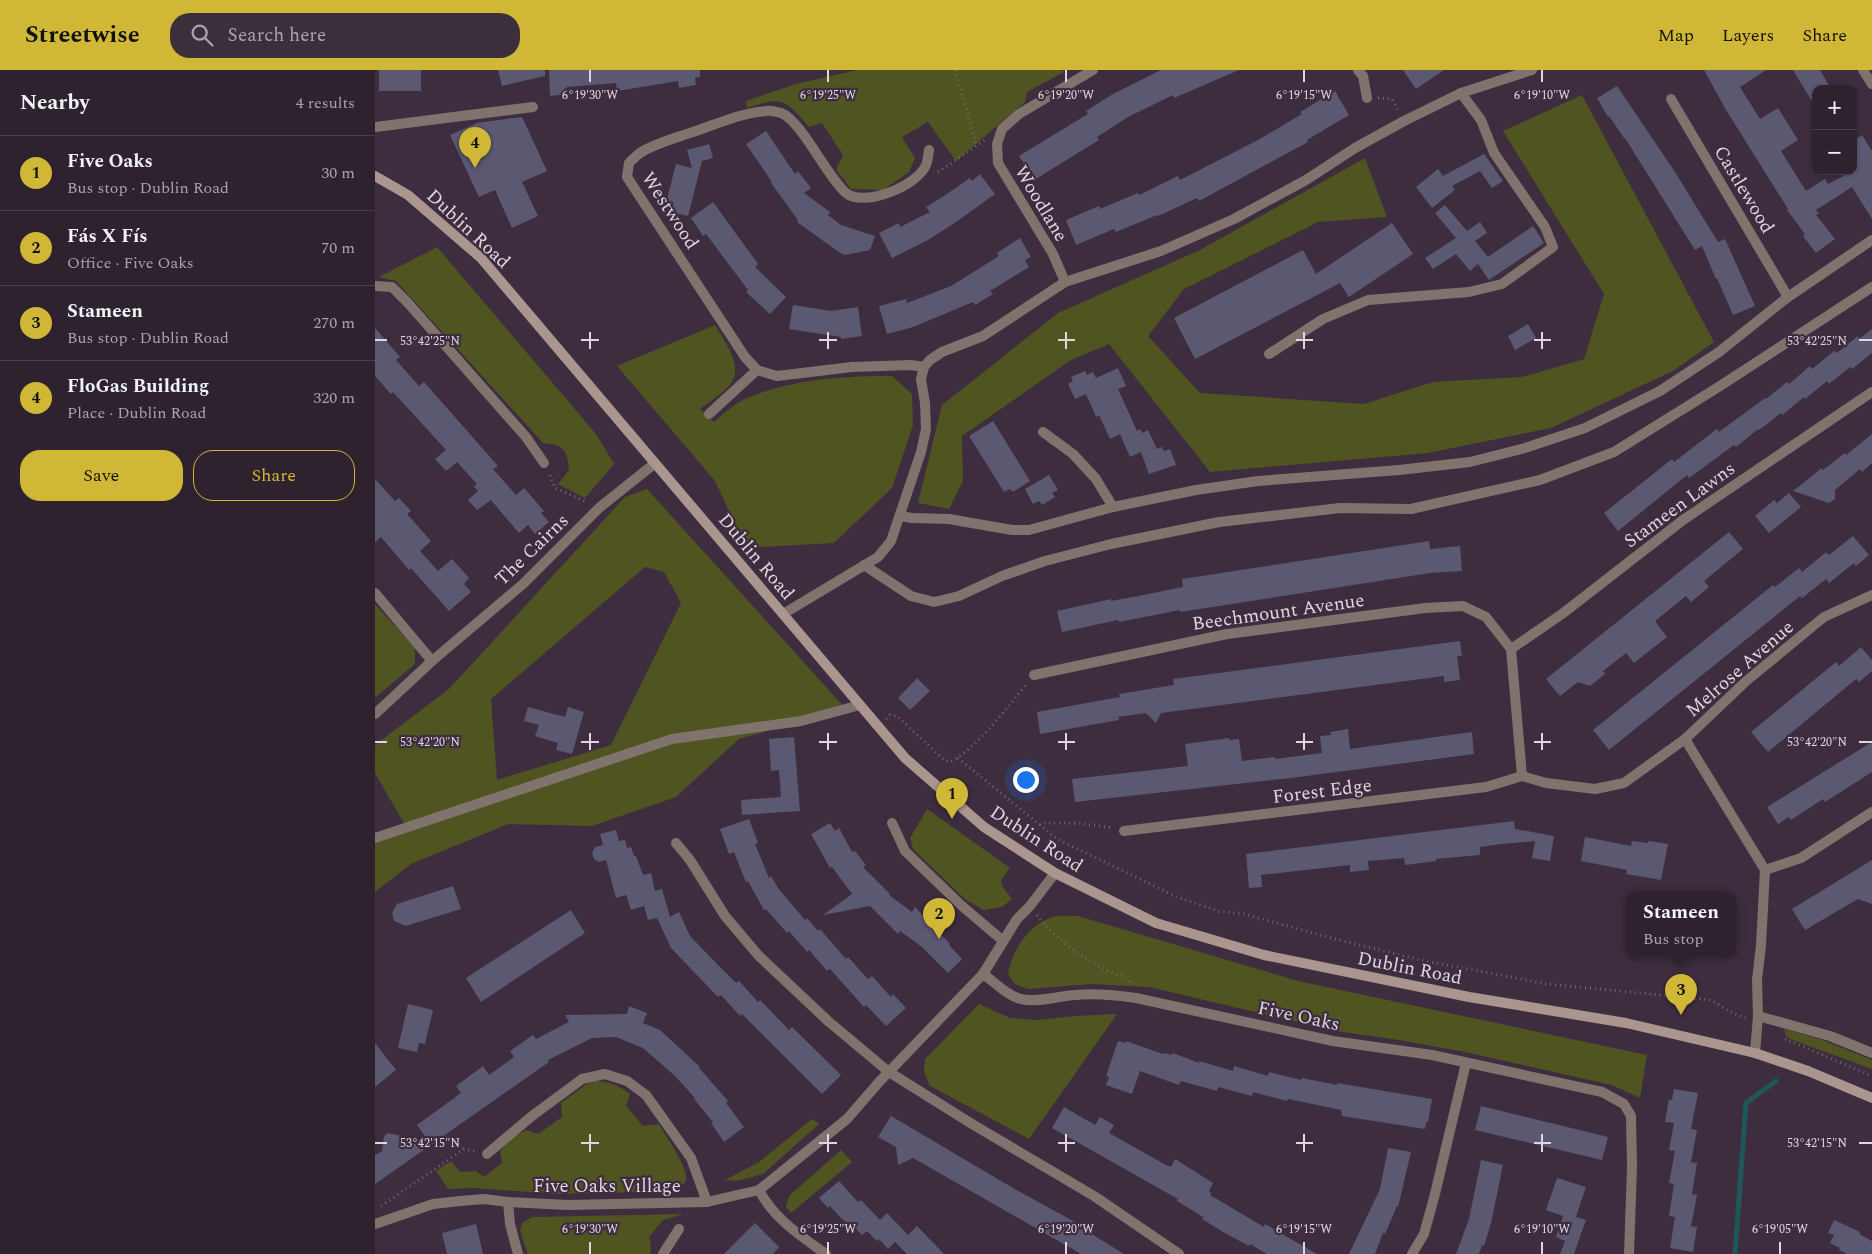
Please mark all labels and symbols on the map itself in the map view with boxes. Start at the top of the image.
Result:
text: 6°19'30"W [562,86,618,105]
text: 6°19'25"W [800,86,856,105]
text: 6°19'20"W [1038,86,1094,105]
text: 6°19'15"W [1276,86,1332,105]
text: 6°19'10"W [1514,86,1570,105]
pin: 4 [459,127,491,168]
street label: Castlewood [1706,140,1781,239]
street label: Woodlane [1006,160,1075,248]
street label: Westwood [634,166,706,256]
street label: Dublin Road [419,182,517,276]
text: 53°42'25"N [400,332,460,351]
text: 53°42'25"N [1787,332,1847,351]
street label: Stameen Lawns [1618,455,1742,556]
street label: The Cairns [488,507,576,593]
street label: Dublin Road [711,507,801,607]
street label: Beechmount Avenue [1190,586,1366,639]
street label: Melrose Avenue [1679,614,1801,725]
text: 53°42'20"N [400,733,460,752]
text: 53°42'20"N [1787,733,1847,752]
your location [1013,767,1039,793]
street label: Forest Edge [1271,771,1374,812]
pin: 1 [936,778,968,819]
street label: Dublin Road [984,798,1089,880]
pin: 2 [923,898,955,939]
street label: Dublin Road [1355,944,1465,993]
pin: 3 [1665,974,1697,1015]
street label: Five Oaks [1255,994,1343,1039]
text: 53°42'15"N [400,1134,460,1153]
text: 53°42'15"N [1787,1134,1847,1153]
street label: Five Oaks Village [533,1172,681,1201]
text: 6°19'30"W [562,1220,618,1239]
text: 6°19'25"W [800,1220,856,1239]
text: 6°19'20"W [1038,1220,1094,1239]
text: 6°19'15"W [1276,1220,1332,1239]
text: 6°19'10"W [1514,1220,1570,1239]
text: 6°19'05"W [1752,1220,1808,1239]

